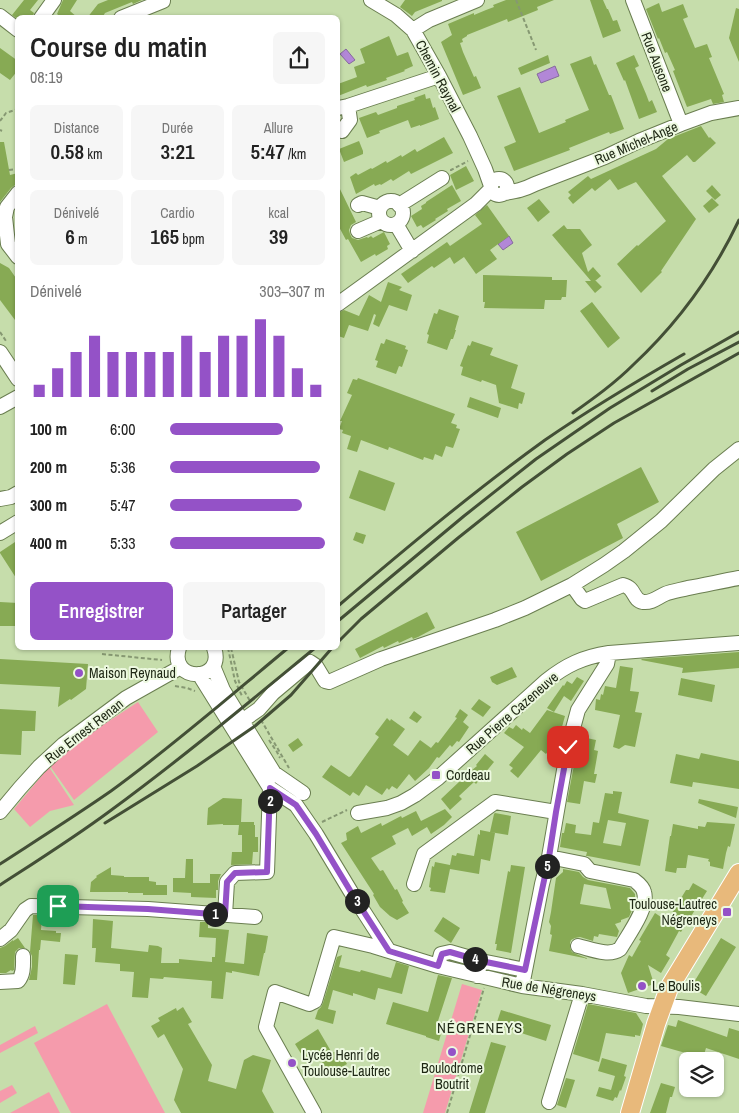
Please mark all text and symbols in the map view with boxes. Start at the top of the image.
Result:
text: Course du matin [30,28,207,66]
street label: Rue Ausone [637,30,677,94]
button: share [273,32,325,84]
street label: Chemin Raynal [411,37,465,115]
text: 08:19 [30,66,63,88]
street label: Rue Michel-Ange [592,117,680,169]
text: Distance [54,119,99,137]
text: Durée [162,119,193,137]
text: Allure [264,119,293,137]
text: 0.58 [50,137,84,166]
text: 3:21 [160,137,195,166]
text: 5:47 [251,137,285,166]
text: km [84,145,103,163]
text: /km [285,145,306,163]
text: Dénivelé [54,204,99,222]
text: Cardio [160,204,195,222]
text: kcal [268,204,289,222]
text: 6 [65,222,75,251]
text: 165 [150,222,179,251]
text: 39 [269,222,288,251]
text: m [75,230,88,248]
text: bpm [179,230,205,248]
text: Dénivelé [30,280,82,302]
text: 303–307 m [259,280,325,302]
text: 100 m [30,418,67,440]
text: 6:00 [110,418,136,440]
text: 200 m [30,456,67,478]
text: 5:36 [110,456,136,478]
text: 300 m [30,494,67,516]
text: 5:47 [110,494,136,516]
text: 400 m [30,532,67,554]
text: 5:33 [110,532,136,554]
button: Enregistrer [30,582,173,640]
button: Partager [183,582,325,640]
place label: Maison Reynaud [89,664,176,682]
marker: Maison Reynaud [73,667,85,679]
street label: Rue Pierre Cazeneuve [462,668,562,758]
street label: Rue Ernest Renan [41,695,127,767]
pin [547,726,589,768]
icon: check [554,733,582,761]
place label: Cordeau [446,766,490,784]
marker: Cordeau [430,769,442,781]
pin: 2 [258,788,282,814]
text: 2 [267,792,274,810]
pin: 5 [534,854,560,878]
text: 5 [544,857,551,875]
pin [37,885,79,927]
pin: 3 [344,888,370,914]
icon: arrive [44,892,72,920]
text: 3 [354,892,361,910]
place label: Toulouse-Lautrec Négreneys [629,895,717,929]
pin: 1 [202,902,228,926]
text: 1 [212,905,219,923]
marker: Toulouse-Lautrec Négreneys [721,906,733,918]
pin: 4 [462,946,488,972]
text: 4 [472,950,479,968]
street label: Rue de Négreneys [500,973,598,1005]
place label: Le Boulis [652,977,700,995]
marker: Le Boulis [636,980,648,992]
district label: NÉGRENEYS [437,1017,523,1038]
place label: Lycée Henri de Toulouse-Lautrec [302,1046,390,1080]
marker: Boulodrome Boutrit [446,1046,458,1058]
map controls [679,1052,724,1097]
button: layers [679,1052,724,1097]
marker: Lycée Henri de Toulouse-Lautrec [286,1057,298,1069]
place label: Boulodrome Boutrit [421,1059,483,1093]

